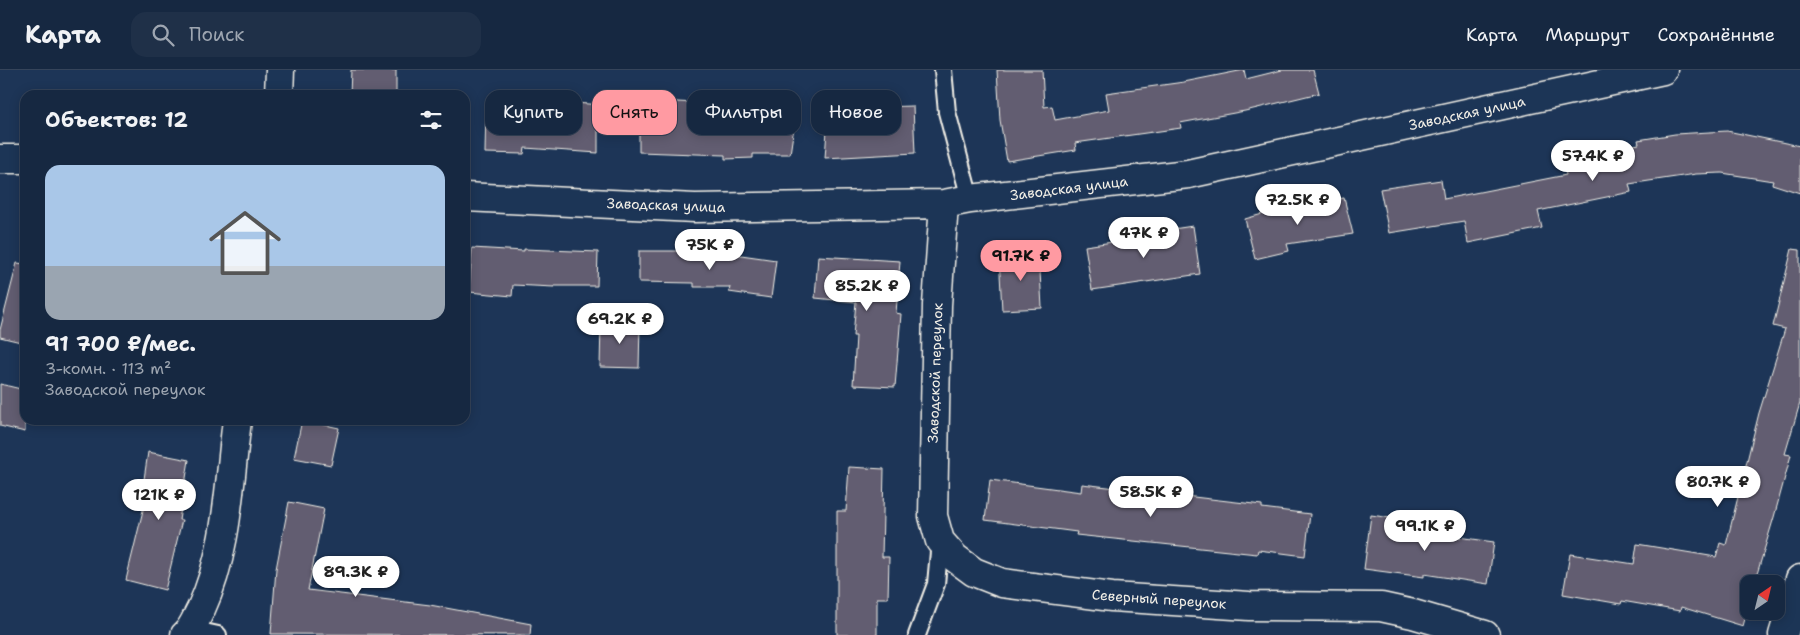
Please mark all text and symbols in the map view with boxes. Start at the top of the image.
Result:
search box [131,12,481,57]
text: Карта [25,19,101,51]
icon: search [149,21,177,49]
text: Поиск [189,22,244,47]
text: Карта [1466,23,1517,47]
text: Маршрут [1545,23,1629,47]
text: Сохранённые [1657,23,1775,47]
chip: Купить [485,90,582,135]
chip: Снять [592,90,677,135]
chip: Фильтры [687,90,801,135]
chip: Новое [811,90,901,135]
street label: Заводская улица [1407,92,1527,134]
text: Объектов: 12 [45,106,188,134]
icon: filters [417,106,445,134]
pin: 57.4K ₽ [1547,140,1639,182]
text: 57.4K ₽ [1562,145,1624,166]
street label: Заводская улица [1009,172,1129,204]
pin: 72.5K ₽ [1252,184,1344,226]
text: 72.5K ₽ [1266,189,1330,210]
street label: Заводская улица [606,194,726,216]
icon: home [200,198,290,288]
pin: 47K ₽ [1109,216,1179,259]
text: 47K ₽ [1119,222,1169,243]
pin: 75K ₽ [675,228,745,271]
text: 75K ₽ [686,234,734,255]
pin: 91.7K ₽ [975,240,1067,282]
text: 91.7K ₽ [991,245,1051,266]
pin: 85.2K ₽ [821,270,913,312]
text: 85.2K ₽ [835,275,899,296]
pin: 69.2K ₽ [574,302,666,345]
street label: Заводской переулок [924,302,946,444]
text: 69.2K ₽ [588,308,652,329]
text: 91 700 ₽/мес. [45,330,196,358]
text: 3-комн. · 113 m² [45,358,171,379]
text: Заводской переулок [45,379,206,400]
pin: 80.7K ₽ [1672,466,1764,508]
text: 80.7K ₽ [1687,471,1750,492]
pin: 58.5K ₽ [1105,476,1197,518]
pin: 121K ₽ [118,478,200,521]
text: 58.5K ₽ [1120,481,1182,502]
text: 121K ₽ [133,484,185,505]
pin: 99.1K ₽ [1379,510,1471,552]
text: 99.1K ₽ [1395,515,1455,536]
pin: 89.3K ₽ [310,556,402,598]
text: 89.3K ₽ [323,561,389,582]
north arrow [1740,575,1785,620]
map controls [1740,575,1785,620]
street label: Северный переулок [1091,585,1227,613]

